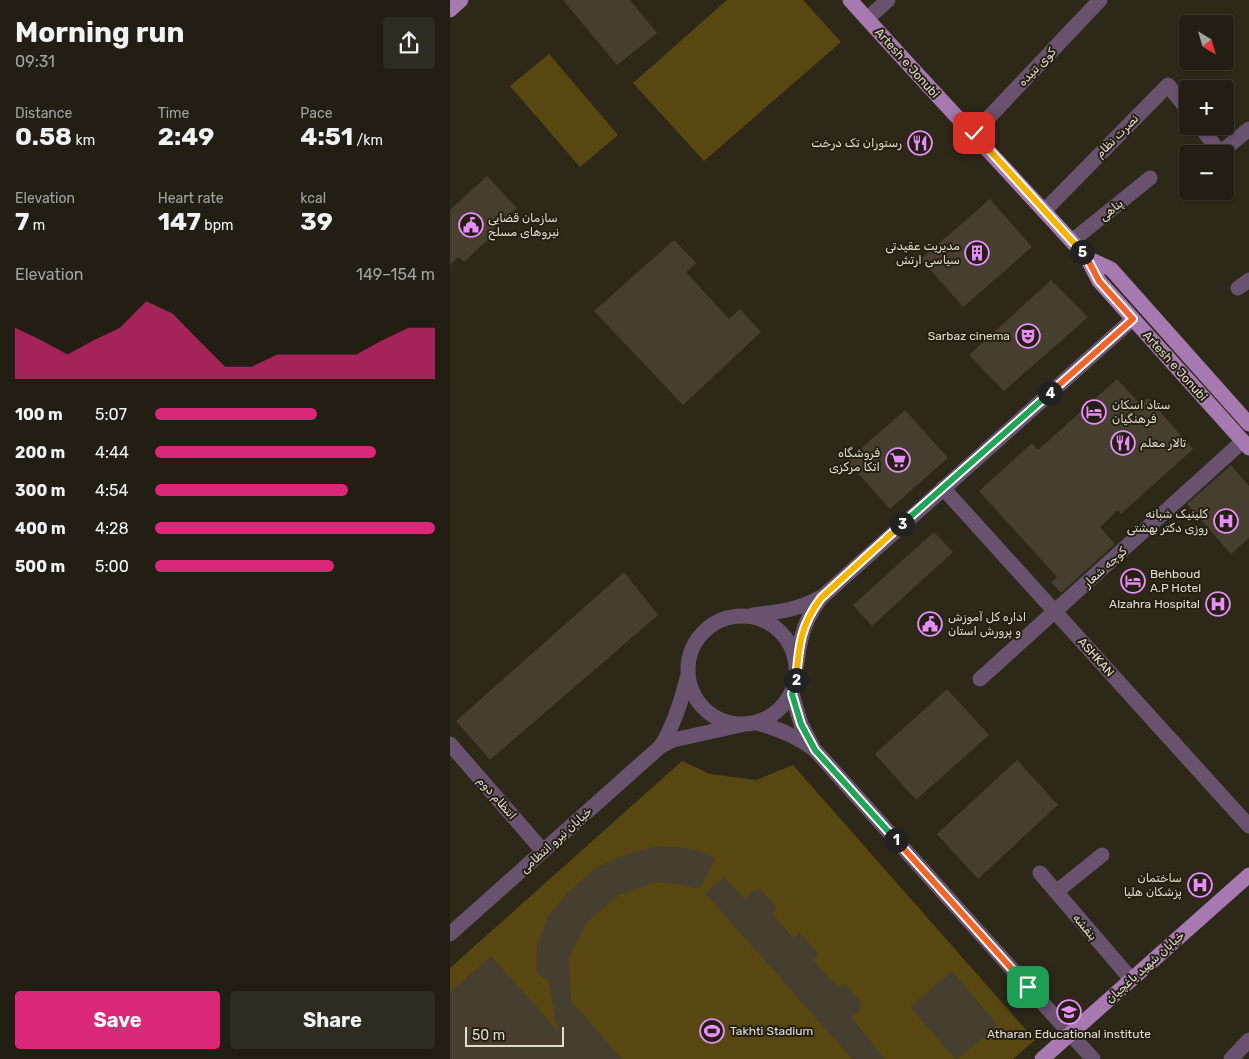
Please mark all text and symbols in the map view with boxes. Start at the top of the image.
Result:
north arrow [1179,15,1234,70]
map controls [1179,15,1234,200]
text: Morning run [15,16,184,49]
button: share [383,17,435,69]
street label: Artesh e Jonubi [872,25,942,101]
street label: کوی تنیده [1015,44,1060,90]
text: 09:31 [15,52,55,71]
button: + [1179,80,1234,135]
text: Distance [15,105,72,122]
text: Time [158,105,189,122]
text: Pace [300,105,332,122]
pin [953,112,995,154]
street label: نصرت نظام [1093,112,1143,162]
icon: check [960,119,988,147]
text: 0.58 [15,122,72,151]
text: 2:49 [158,122,214,151]
text: 4:51 [300,122,353,151]
restaurant icon: رستوران تک درخت [907,130,933,156]
text: km [72,132,95,149]
text: /km [353,132,383,149]
place label: رستوران تک درخت [811,136,902,151]
button: − [1179,145,1234,200]
text: Elevation [15,190,75,207]
text: Heart rate [158,190,224,207]
text: kcal [300,190,326,207]
street label: پناهی [1096,196,1126,225]
text: 7 [15,207,29,236]
text: 147 [158,207,201,236]
text: 39 [300,207,333,236]
place label: سازمان قضایی نیروهای مسلح [488,211,559,241]
public building icon: سازمان قضایی نیروهای مسلح [458,212,484,238]
text: m [29,217,45,234]
text: bpm [201,217,233,234]
place label: مدیریت عقیدتی سیاسی ارتش [885,239,960,268]
building icon: مدیریت عقیدتی سیاسی ارتش [964,240,990,266]
pin: 5 [1070,240,1094,264]
text: 5 [1078,244,1087,261]
text: Elevation [15,265,84,284]
text: 149–154 m [356,265,435,284]
theatre icon: Sarbaz cinema [1015,323,1041,349]
street label: Artesh e Jonubi [1140,328,1210,404]
place label: Sarbaz cinema [928,329,1010,343]
pin: 4 [1038,380,1062,406]
text: 4 [1046,385,1055,402]
place label: ستاد اسکان فرهنگیان [1112,398,1170,427]
hotel icon: ستاد اسکان فرهنگیان [1081,399,1107,425]
text: 100 m [15,405,63,424]
text: 5:07 [95,405,127,424]
restaurant icon: تالار معلم [1110,430,1136,456]
place label: تالار معلم [1140,436,1186,451]
text: 200 m [15,443,65,462]
text: 4:44 [95,443,129,462]
place label: فروشگاه اتکا مرکزی [829,446,880,475]
supermarket icon: فروشگاه اتکا مرکزی [885,447,911,473]
text: 300 m [15,481,65,500]
text: 4:54 [95,481,128,500]
place label: کلینیک شبانه روزی دکتر بهشتی [1127,507,1209,536]
hospital icon: کلینیک شبانه روزی دکتر بهشتی [1213,508,1239,534]
pin: 3 [890,512,914,536]
text: 3 [898,516,907,533]
text: 400 m [15,519,66,538]
text: 4:28 [95,519,129,538]
street label: کوچه شعار [1080,543,1131,592]
text: 500 m [15,557,65,576]
text: 5:00 [95,557,129,576]
place label: Behboud A.P Hotel [1150,567,1201,595]
hotel icon: Behboud A.P Hotel [1120,568,1146,594]
hospital icon: Alzahra Hospital [1205,591,1231,617]
place label: Alzahra Hospital [1109,597,1200,611]
place label: اداره کل آموزش و پرورش استان [948,610,1026,639]
public building icon: اداره کل آموزش و پرورش استان [917,611,943,637]
street label: ASHKAN [1075,635,1117,679]
pin: 2 [784,668,808,692]
text: 2 [792,672,801,689]
street label: انتظام دوم [473,774,519,824]
street label: خیابان نیرو انتظامی [517,804,596,877]
pin: 1 [884,828,908,852]
text: 1 [893,832,900,849]
place label: ساختمان پزشکان هلیا [1124,871,1182,900]
hospital icon: ساختمان پزشکان هلیا [1187,872,1213,898]
street label: بنفشه [1070,911,1100,943]
street label: خیابان شهید یاغچیان [1103,928,1187,1006]
pin [1007,966,1049,1008]
icon: arrive [1014,973,1042,1001]
button: Save [15,991,220,1049]
button: Share [230,991,435,1049]
school or university icon: Atharan Educational institute [1056,999,1082,1025]
sports icon: Takhti Stadium [699,1018,725,1044]
scale bar [465,1024,564,1047]
place label: Takhti Stadium [730,1024,813,1038]
text: 50 m [472,1027,505,1044]
place label: Atharan Educational institute [987,1027,1151,1041]

